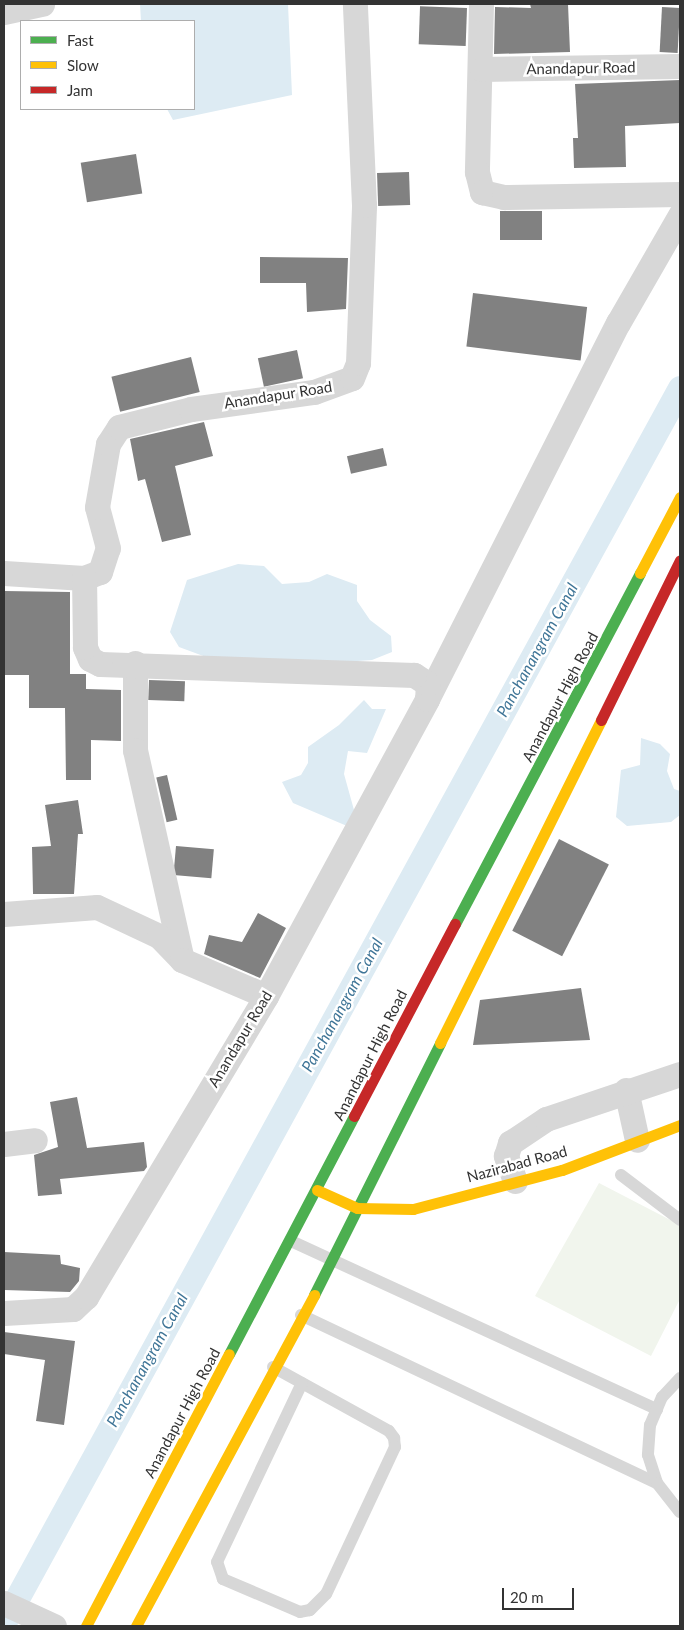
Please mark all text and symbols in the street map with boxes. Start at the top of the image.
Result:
legend [20,20,195,110]
text: Fast [67,31,94,49]
text: Slow [67,56,99,74]
street label: Anandapur Road [526,58,636,78]
text: Jam [67,81,93,99]
street label: Anandapur Road [223,378,333,412]
water label: Panchanangram Canal [492,580,582,720]
street label: Anandapur High Road [518,629,602,765]
water label: Panchanangram Canal [297,935,387,1075]
street label: Anandapur Road [204,987,276,1091]
street label: Anandapur High Road [329,987,411,1123]
street label: Nazirabad Road [465,1142,569,1186]
water label: Panchanangram Canal [102,1290,192,1430]
street label: Anandapur High Road [140,1345,224,1481]
scale bar [504,1578,576,1610]
text: 20 m [510,1588,544,1606]

